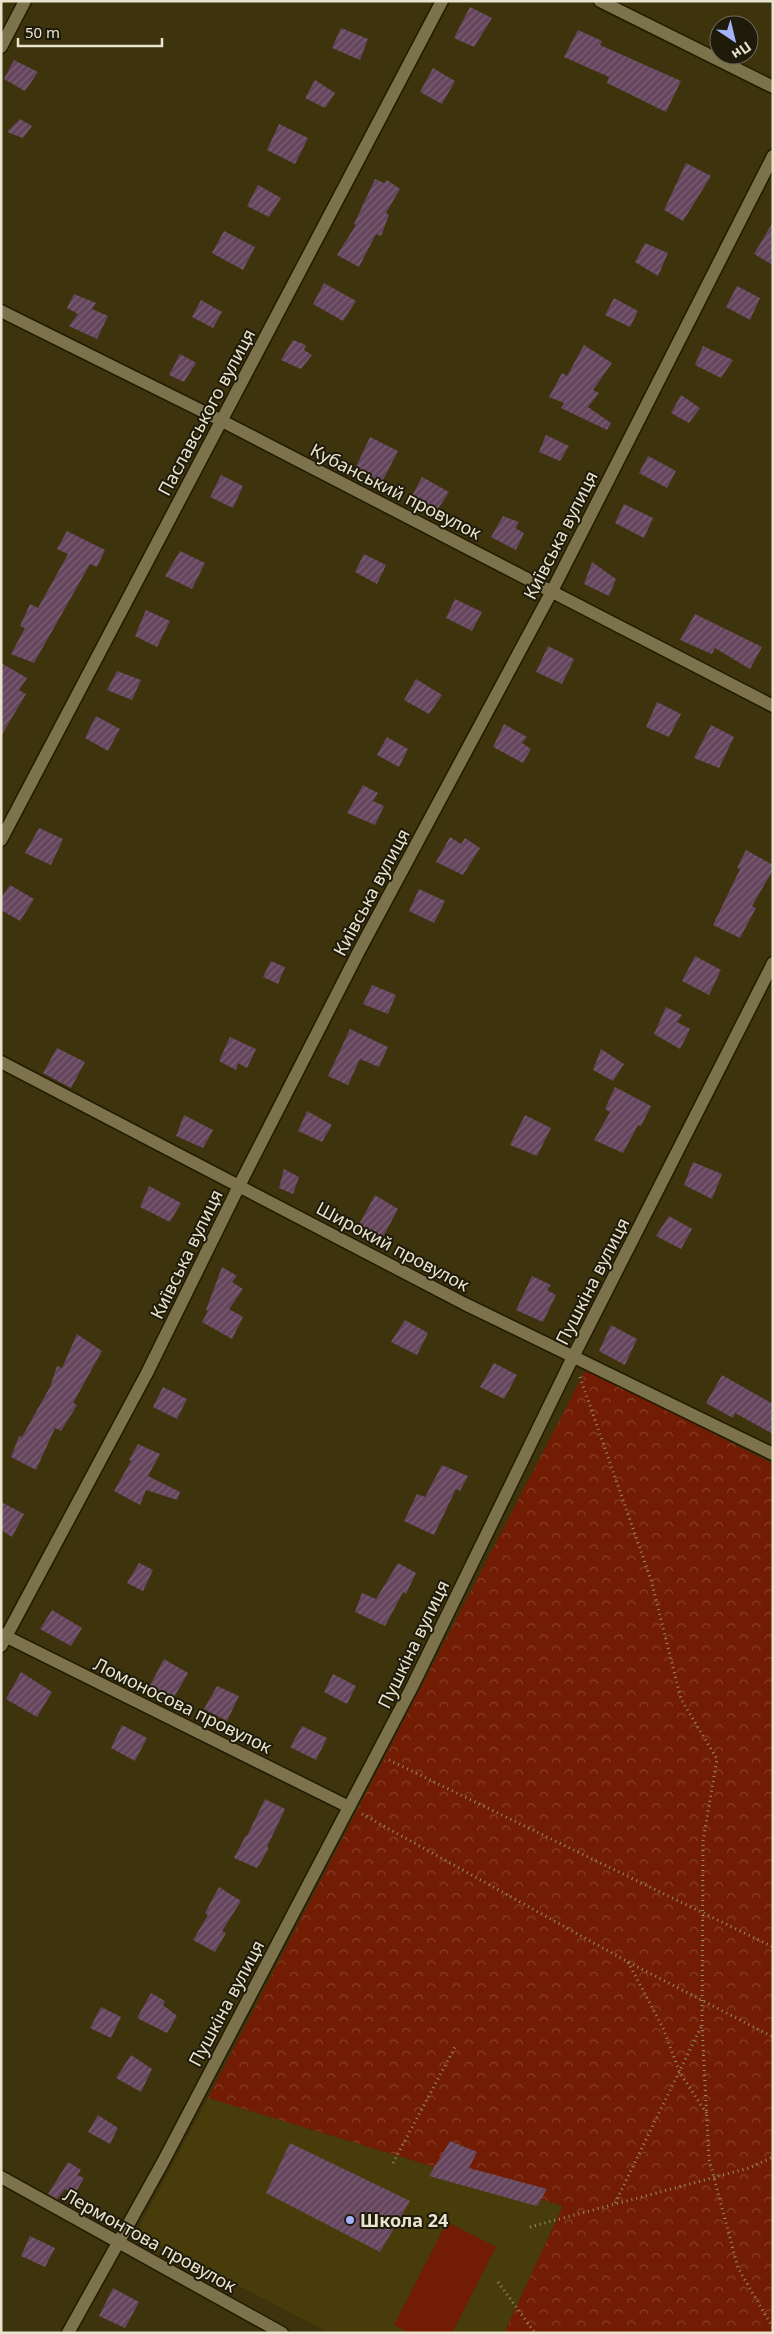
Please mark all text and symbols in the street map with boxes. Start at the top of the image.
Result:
scale bar [18,15,161,47]
north arrow [709,15,759,65]
text: 50 m [25,22,60,42]
text: Пн [728,38,755,65]
street label: Паславського вулиця [152,324,260,500]
street label: Кубанський провулок [306,437,486,545]
street label: Київська вулиця [517,467,603,603]
street label: Київська вулиця [327,824,415,960]
street label: Київська вулиця [144,1185,228,1323]
street label: Широкий провулок [312,1196,474,1297]
street label: Пушкіна вулиця [550,1213,634,1349]
street label: Пушкіна вулиця [372,1576,454,1712]
street label: Ломоносова провулок [90,1651,276,1759]
street label: Пушкіна вулиця [183,1936,269,2070]
street label: Лермонтова провулок [59,2182,241,2298]
place label: Школа 24 [360,2208,448,2232]
marker: Школа 24 [344,2214,356,2226]

